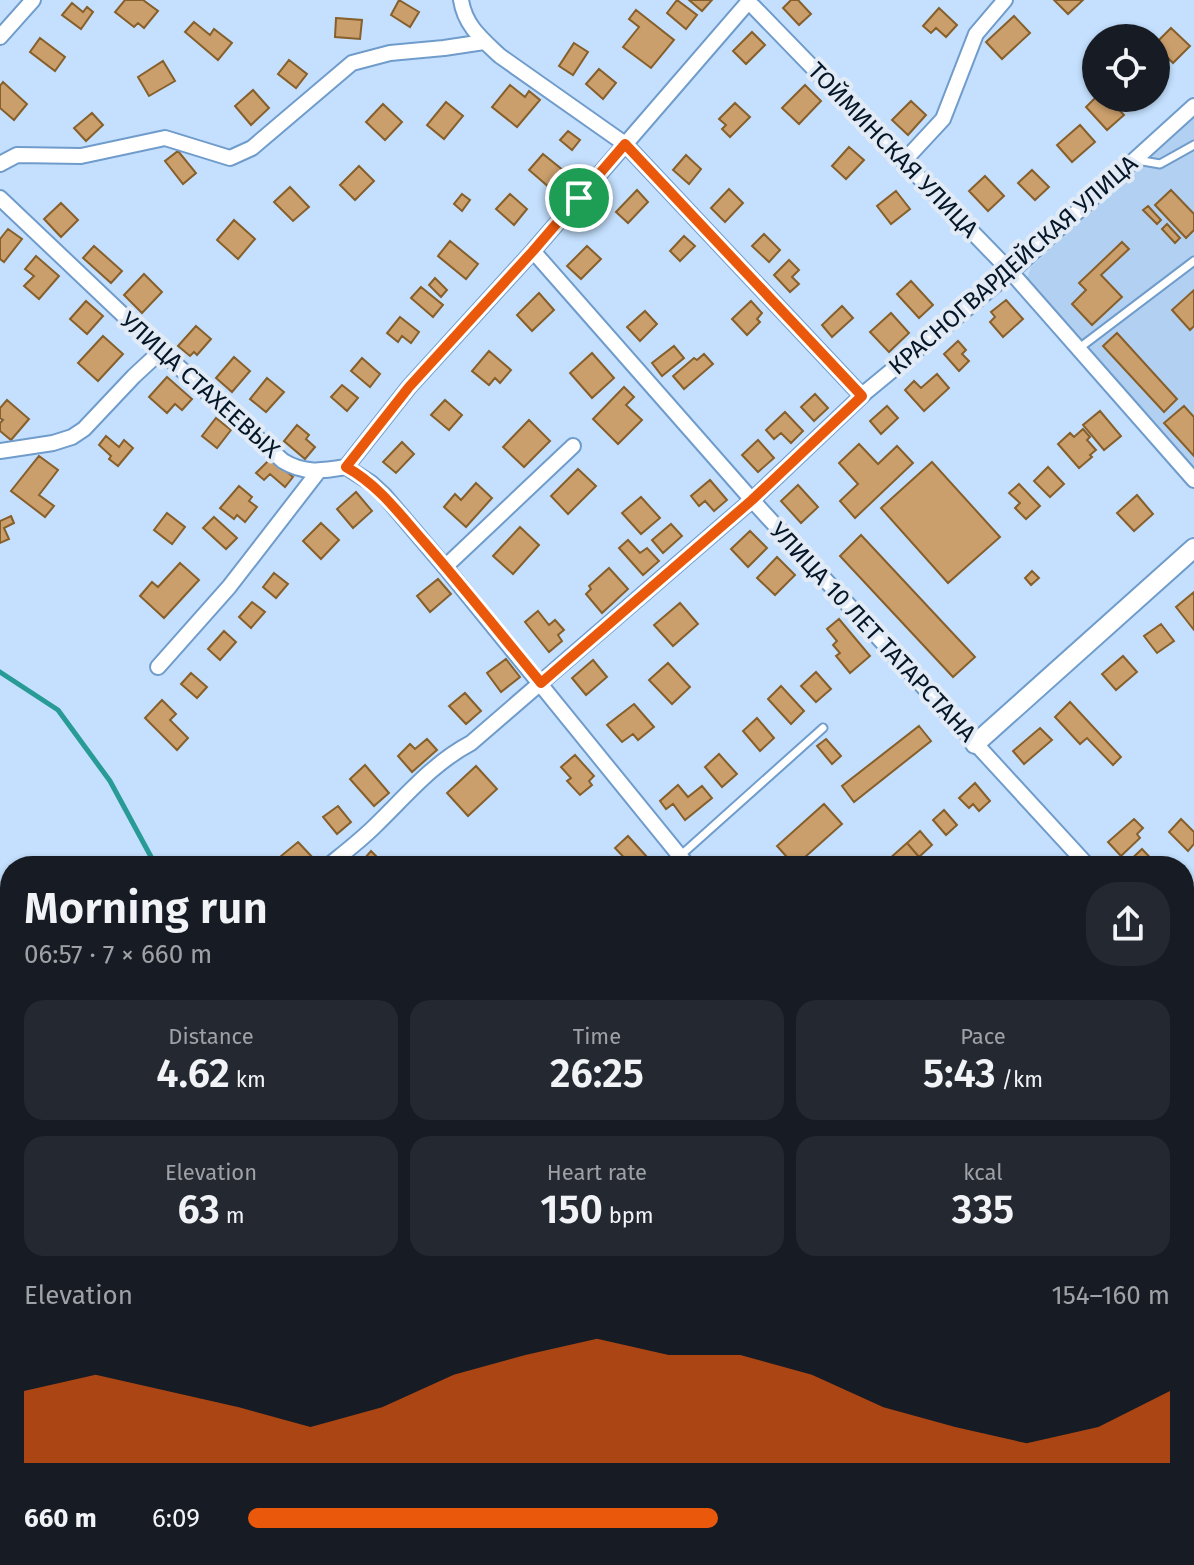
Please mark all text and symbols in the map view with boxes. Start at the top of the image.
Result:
map controls [1082,24,1170,112]
button: locate [1082,24,1170,112]
street label: ТОЙМИНСКАЯ УЛИЦА [802,57,984,244]
street label: КРАСНОГВАРДЕЙСКАЯ УЛИЦА [883,149,1143,381]
pin [545,164,613,232]
icon: arrive [557,176,601,220]
street label: УЛИЦА СТАХЕЕВЫХ [115,306,285,464]
street label: УЛИЦА 10 ЛЕТ ТАТАРСТАНА [764,517,982,747]
text: Morning run [24,882,268,935]
button: share [1086,882,1170,966]
text: 06:57 · 7 × 660 m [24,939,212,970]
text: Distance [168,1023,254,1050]
text: Time [573,1023,621,1050]
text: Pace [960,1023,1006,1050]
text: 4.62 [156,1050,230,1098]
text: 26:25 [550,1050,644,1098]
text: 5:43 [923,1050,996,1098]
text: km [230,1066,266,1093]
text: /km [996,1066,1043,1093]
text: Elevation [165,1159,257,1186]
text: Heart rate [547,1159,647,1186]
text: kcal [963,1159,1003,1186]
text: 63 [177,1186,220,1234]
text: 150 [540,1186,603,1234]
text: 335 [952,1186,1014,1234]
text: m [220,1202,245,1229]
text: bpm [603,1202,654,1229]
text: Elevation [24,1280,133,1311]
text: 154–160 m [1051,1280,1170,1311]
text: 660 m [24,1503,97,1534]
text: 6:09 [152,1503,200,1534]

